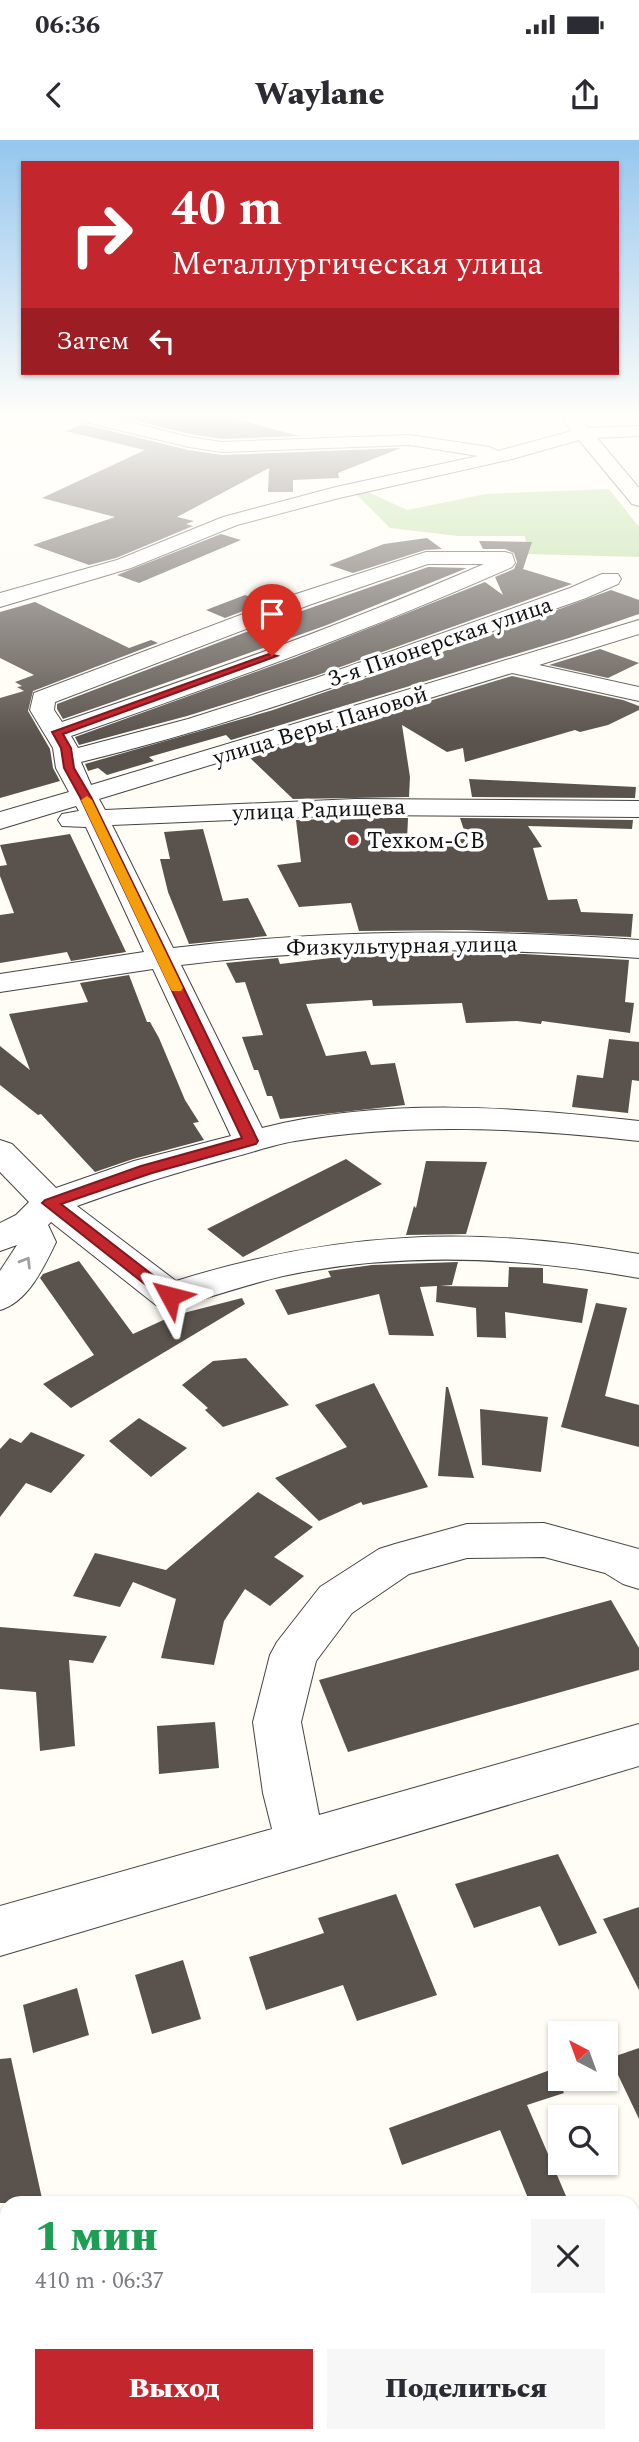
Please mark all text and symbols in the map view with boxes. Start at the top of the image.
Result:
text: 06:36 [35,5,100,45]
text: Waylane [254,70,385,119]
icon: back [35,76,73,114]
icon: share [566,76,604,114]
text: 40 m [171,172,282,247]
icon: right [56,189,147,280]
text: Металлургическая улица [171,240,543,289]
text: Затем [56,321,129,361]
icon: left [143,322,181,360]
pin [242,584,302,656]
street label: 3-я Пионерская улица [324,588,557,697]
icon: arrive [253,595,291,633]
street label: улица Веры Пановой [208,677,432,776]
street label: улица Радищева [231,790,406,831]
place label: Техком-СВ [367,824,485,859]
marker: Техком-СВ [345,832,361,848]
street label: Физкультурная улица [286,927,518,966]
one-way arrow [18,1257,31,1270]
position arrow [133,1259,207,1333]
north arrow [548,2021,618,2091]
map controls [548,2021,618,2175]
button: search [548,2105,618,2175]
text: 1 мин [35,2206,158,2269]
button: close [531,2219,605,2293]
text: 410 m · 06:37 [35,2264,164,2299]
button: Выход [35,2349,313,2429]
button: Поделиться [327,2349,605,2429]

